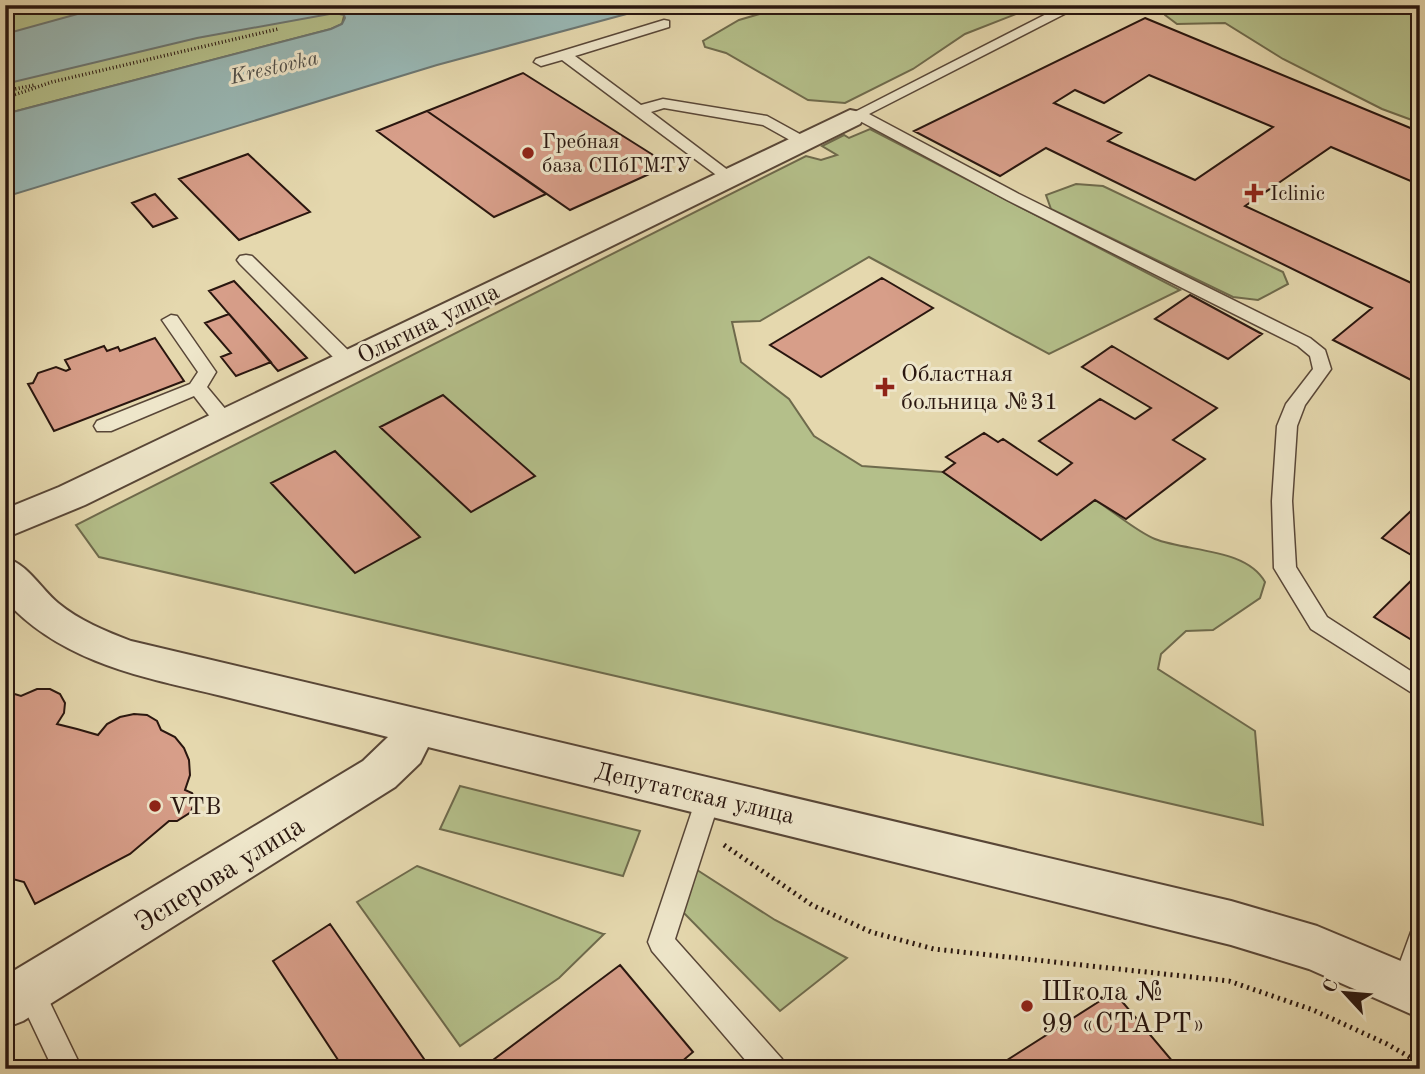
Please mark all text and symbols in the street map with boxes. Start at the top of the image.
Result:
water label: Krestovka [227,48,320,89]
place label: Гребная база СПбГМТУ [542,132,692,177]
marker: Гребная база СПбГМТУ [520,145,536,161]
marker: Iclinic [1244,183,1264,203]
place label: Iclinic [1270,184,1325,205]
street label: Ольгина улица [354,280,504,369]
place label: Областная больница №31 [901,363,1058,415]
marker: Областная больница №31 [875,377,895,397]
street label: Депутатская улица [592,760,797,830]
place label: VTB [169,796,221,820]
marker: VTB [147,798,163,814]
street label: Эсперова улица [131,812,310,939]
north arrow [1310,958,1380,1028]
text: С [1321,977,1343,996]
place label: Школа № 99 «СТАРТ» [1041,979,1205,1039]
marker: Школа № 99 «СТАРТ» [1019,998,1035,1014]

